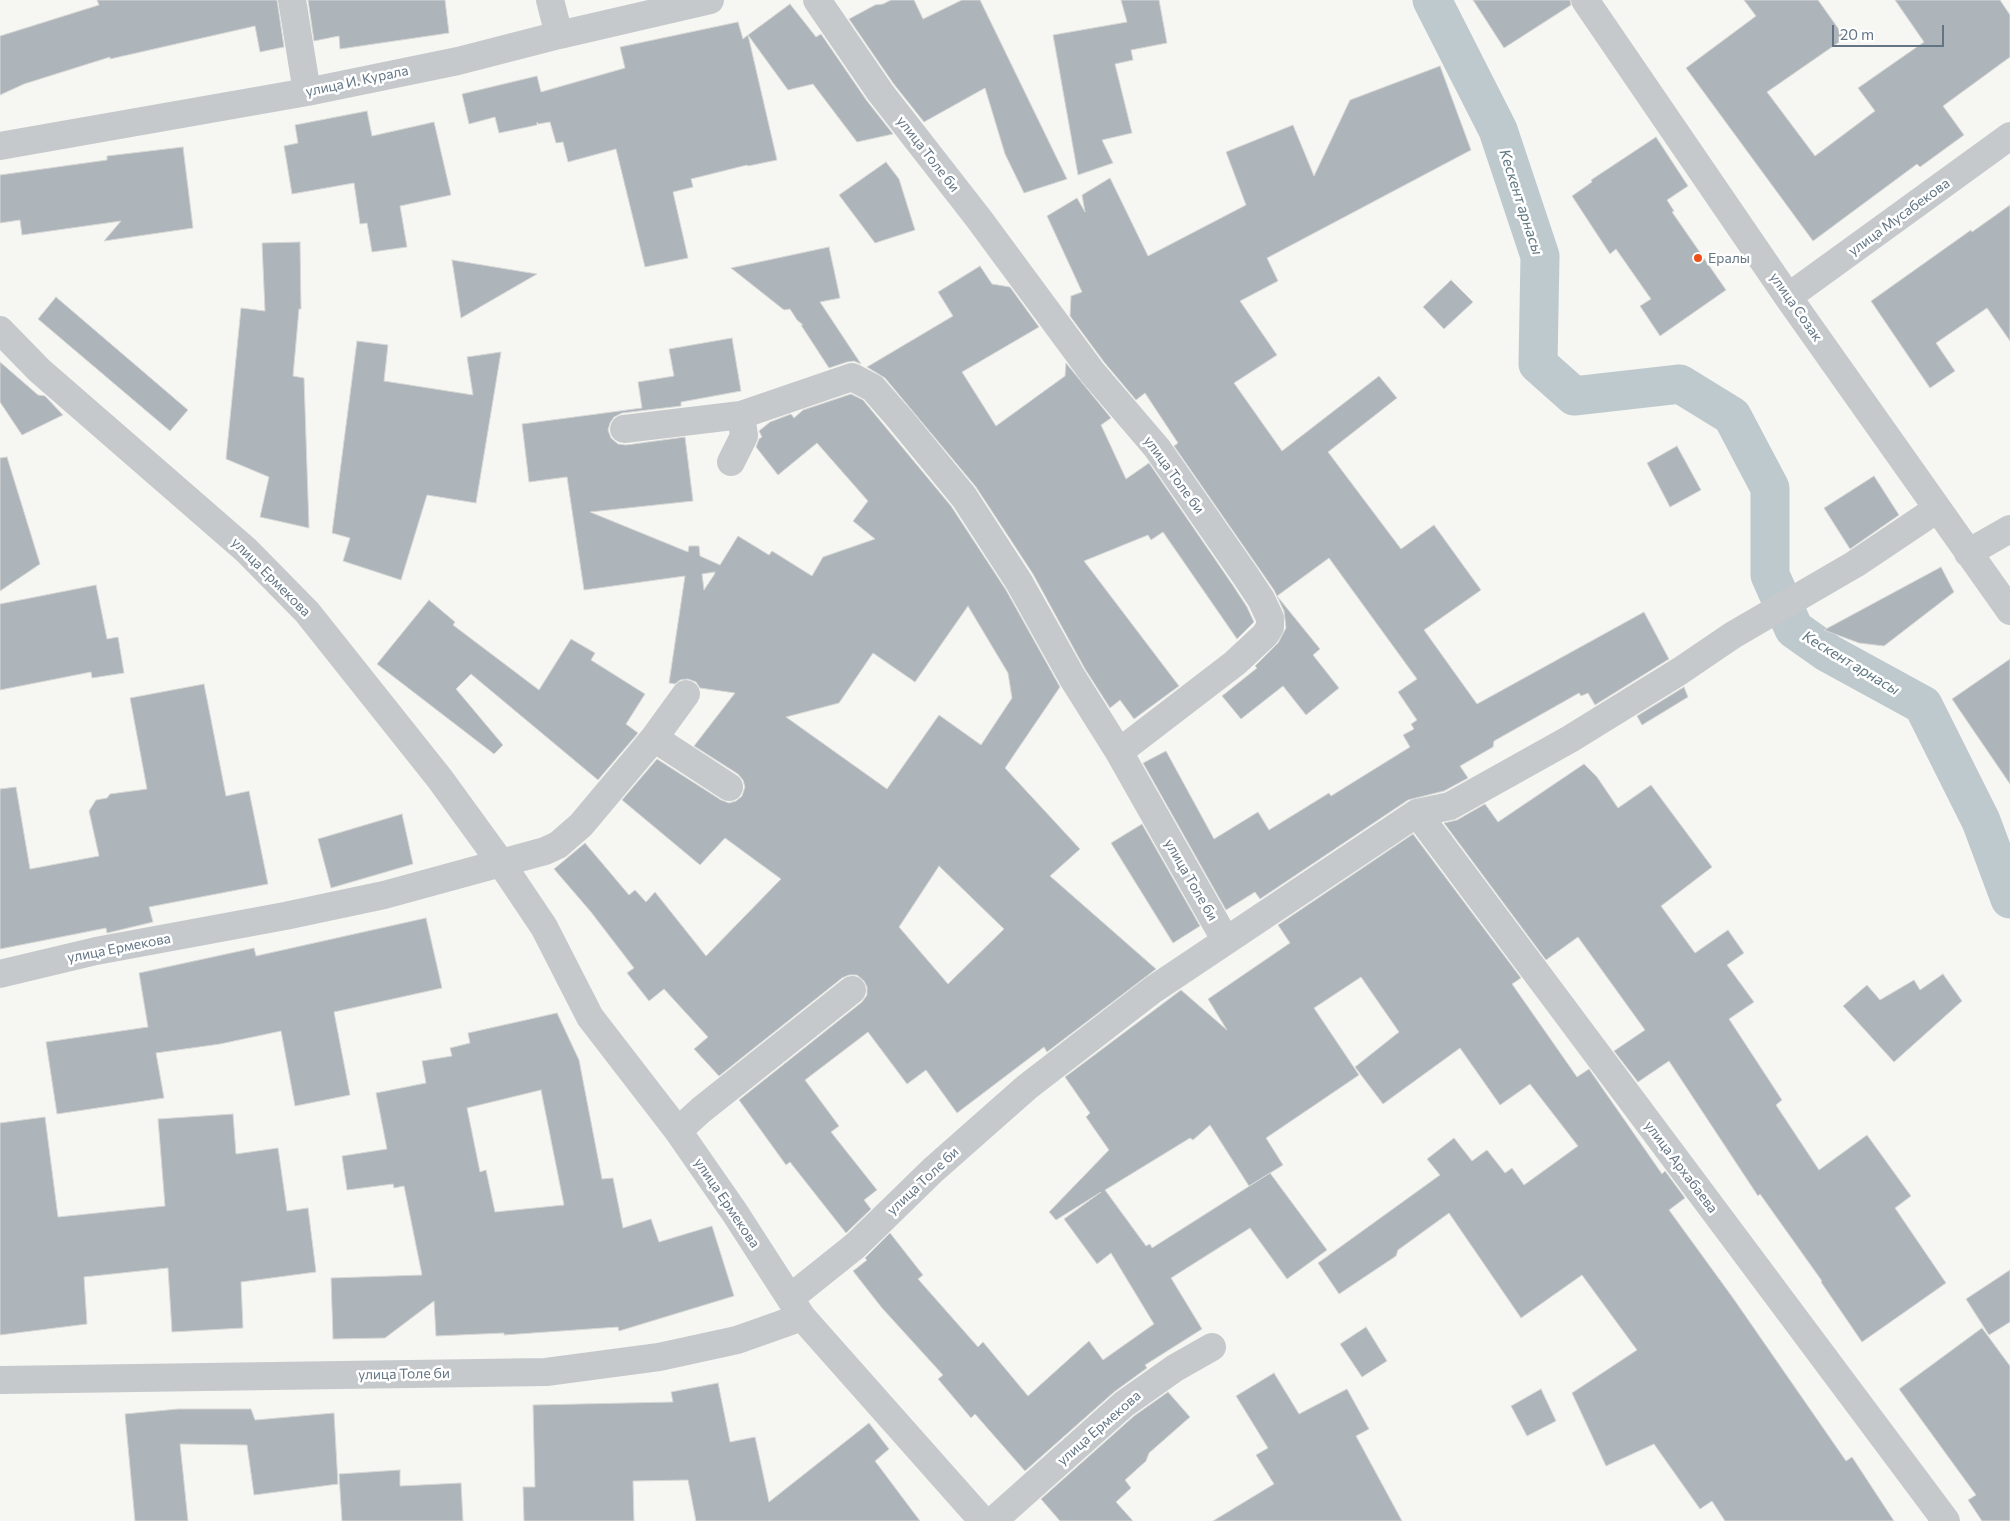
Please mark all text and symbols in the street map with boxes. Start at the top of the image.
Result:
scale bar [1835,15,1948,47]
text: 20 m [1840,25,1874,43]
street label: улица И. Курала [304,62,410,100]
street label: улица Толе би [893,113,963,195]
water label: Кескент арнасы [1495,147,1547,257]
street label: улица Мусабекова [1845,175,1953,259]
place label: Ералы [1708,250,1750,266]
marker: Ералы [1692,252,1704,264]
street label: улица Созак [1766,269,1826,345]
street label: улица Толе би [1140,433,1208,517]
street label: улица Ермекова [228,534,314,620]
water label: Кескент арнасы [1799,627,1903,699]
street label: улица Толе би [1161,836,1221,924]
street label: улица Ермекова [66,930,172,966]
street label: улица Архабаева [1641,1118,1721,1216]
street label: улица Толе би [884,1144,962,1218]
street label: улица Ермекова [691,1155,763,1251]
street label: улица Толе би [358,1365,450,1383]
street label: улица Ермекова [1054,1387,1144,1469]

